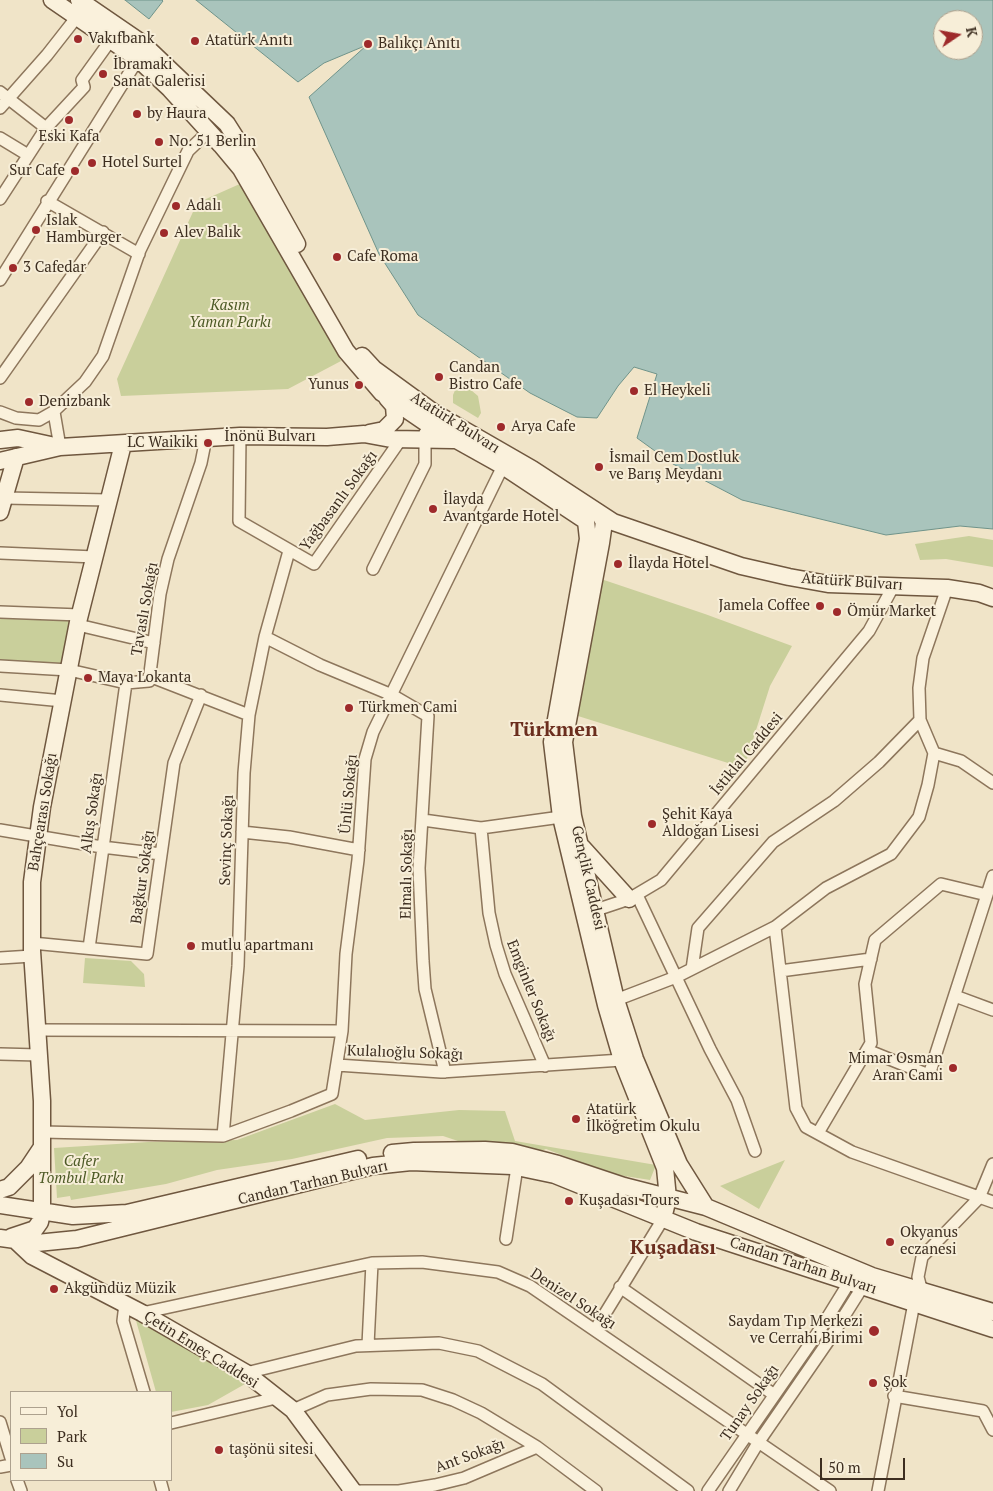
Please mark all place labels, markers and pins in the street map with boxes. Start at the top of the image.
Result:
place label: Vakıfbank [88,30,154,48]
place label: Atatürk Anıtı [205,32,293,50]
marker: Vakıfbank [72,33,84,45]
marker: Atatürk Anıtı [189,35,201,47]
place label: Balıkçı Anıtı [378,35,460,53]
marker: Balıkçı Anıtı [362,38,374,50]
place label: İbramaki Sanat Galerisi [113,56,206,91]
marker: İbramaki Sanat Galerisi [97,68,109,80]
place label: by Haura [147,105,207,123]
marker: by Haura [131,108,143,120]
marker: Eski Kafa [63,114,75,126]
place label: Eski Kafa [38,128,100,146]
place label: No. 51 Berlin [169,133,256,151]
marker: No. 51 Berlin [153,136,165,148]
place label: Hotel Surtel [102,154,182,172]
marker: Hotel Surtel [86,157,98,169]
place label: Sur Cafe [9,162,65,180]
marker: Sur Cafe [69,165,81,177]
place label: Adalı [186,197,221,215]
marker: Adalı [170,200,182,212]
place label: Islak Hamburger [46,212,121,247]
marker: Islak Hamburger [30,224,42,236]
place label: Alev Balık [174,224,241,242]
marker: Alev Balık [158,227,170,239]
place label: Cafe Roma [347,248,418,266]
marker: Cafe Roma [331,251,343,263]
place label: 3 Cafedar [23,259,86,277]
marker: 3 Cafedar [7,262,19,274]
place label: Candan Bistro Cafe [449,359,522,394]
marker: Candan Bistro Cafe [433,371,445,383]
place label: Yunus [308,376,349,394]
marker: Yunus [353,379,365,391]
place label: El Heykeli [644,382,711,400]
marker: El Heykeli [628,385,640,397]
place label: Denizbank [39,393,110,411]
marker: Denizbank [23,396,35,408]
place label: Arya Cafe [511,418,576,436]
marker: Arya Cafe [495,421,507,433]
place label: LC Waikiki [127,434,198,452]
marker: LC Waikiki [202,437,214,449]
place label: İsmail Cem Dostluk ve Barış Meydanı [609,449,739,484]
marker: İsmail Cem Dostluk ve Barış Meydanı [593,461,605,473]
place label: İlayda Avantgarde Hotel [443,491,559,526]
marker: İlayda Avantgarde Hotel [427,503,439,515]
place label: İlayda Hotel [628,555,709,573]
marker: İlayda Hotel [612,558,624,570]
place label: Jamela Coffee [718,597,810,615]
marker: Jamela Coffee [814,600,826,612]
place label: Ömür Market [847,603,936,621]
marker: Ömür Market [831,606,843,618]
place label: Maya Lokanta [98,669,191,687]
marker: Maya Lokanta [82,672,94,684]
place label: Türkmen Cami [359,699,458,717]
marker: Türkmen Cami [343,702,355,714]
place label: Şehit Kaya Aldoğan Lisesi [662,806,759,841]
marker: Şehit Kaya Aldoğan Lisesi [646,818,658,830]
place label: mutlu apartmanı [201,937,314,955]
marker: mutlu apartmanı [185,940,197,952]
place label: Mimar Osman Aran Cami [849,1050,943,1085]
marker: Mimar Osman Aran Cami [947,1062,959,1074]
place label: Atatürk İlköğretim Okulu [586,1101,700,1136]
marker: Atatürk İlköğretim Okulu [570,1113,582,1125]
place label: Kuşadası Tours [579,1192,680,1210]
marker: Kuşadası Tours [563,1195,575,1207]
place label: Okyanus eczanesi [900,1224,958,1259]
marker: Okyanus eczanesi [884,1236,896,1248]
place label: Akgündüz Müzik [64,1280,176,1298]
marker: Akgündüz Müzik [48,1283,60,1295]
place label: Saydam Tıp Merkezi ve Cerrahi Birimi [728,1313,863,1348]
marker: Saydam Tıp Merkezi ve Cerrahi Birimi [867,1324,881,1338]
place label: Şok [883,1374,907,1392]
marker: Şok [867,1377,879,1389]
place label: taşönü sitesi [229,1441,314,1459]
marker: taşönü sitesi [213,1444,225,1456]

